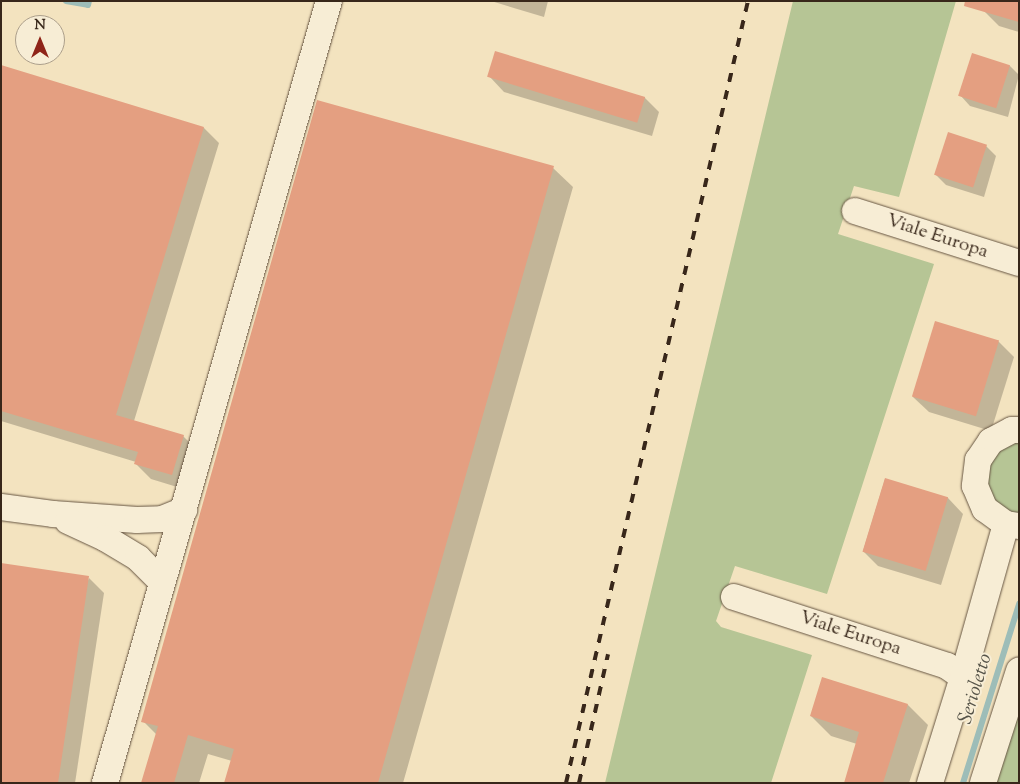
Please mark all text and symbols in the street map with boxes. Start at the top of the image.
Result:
north arrow [15,15,65,65]
text: N [34,16,46,36]
street label: Viale Europa [883,210,991,264]
street label: Viale Europa [796,607,904,661]
water label: Serioletto [954,651,998,727]

